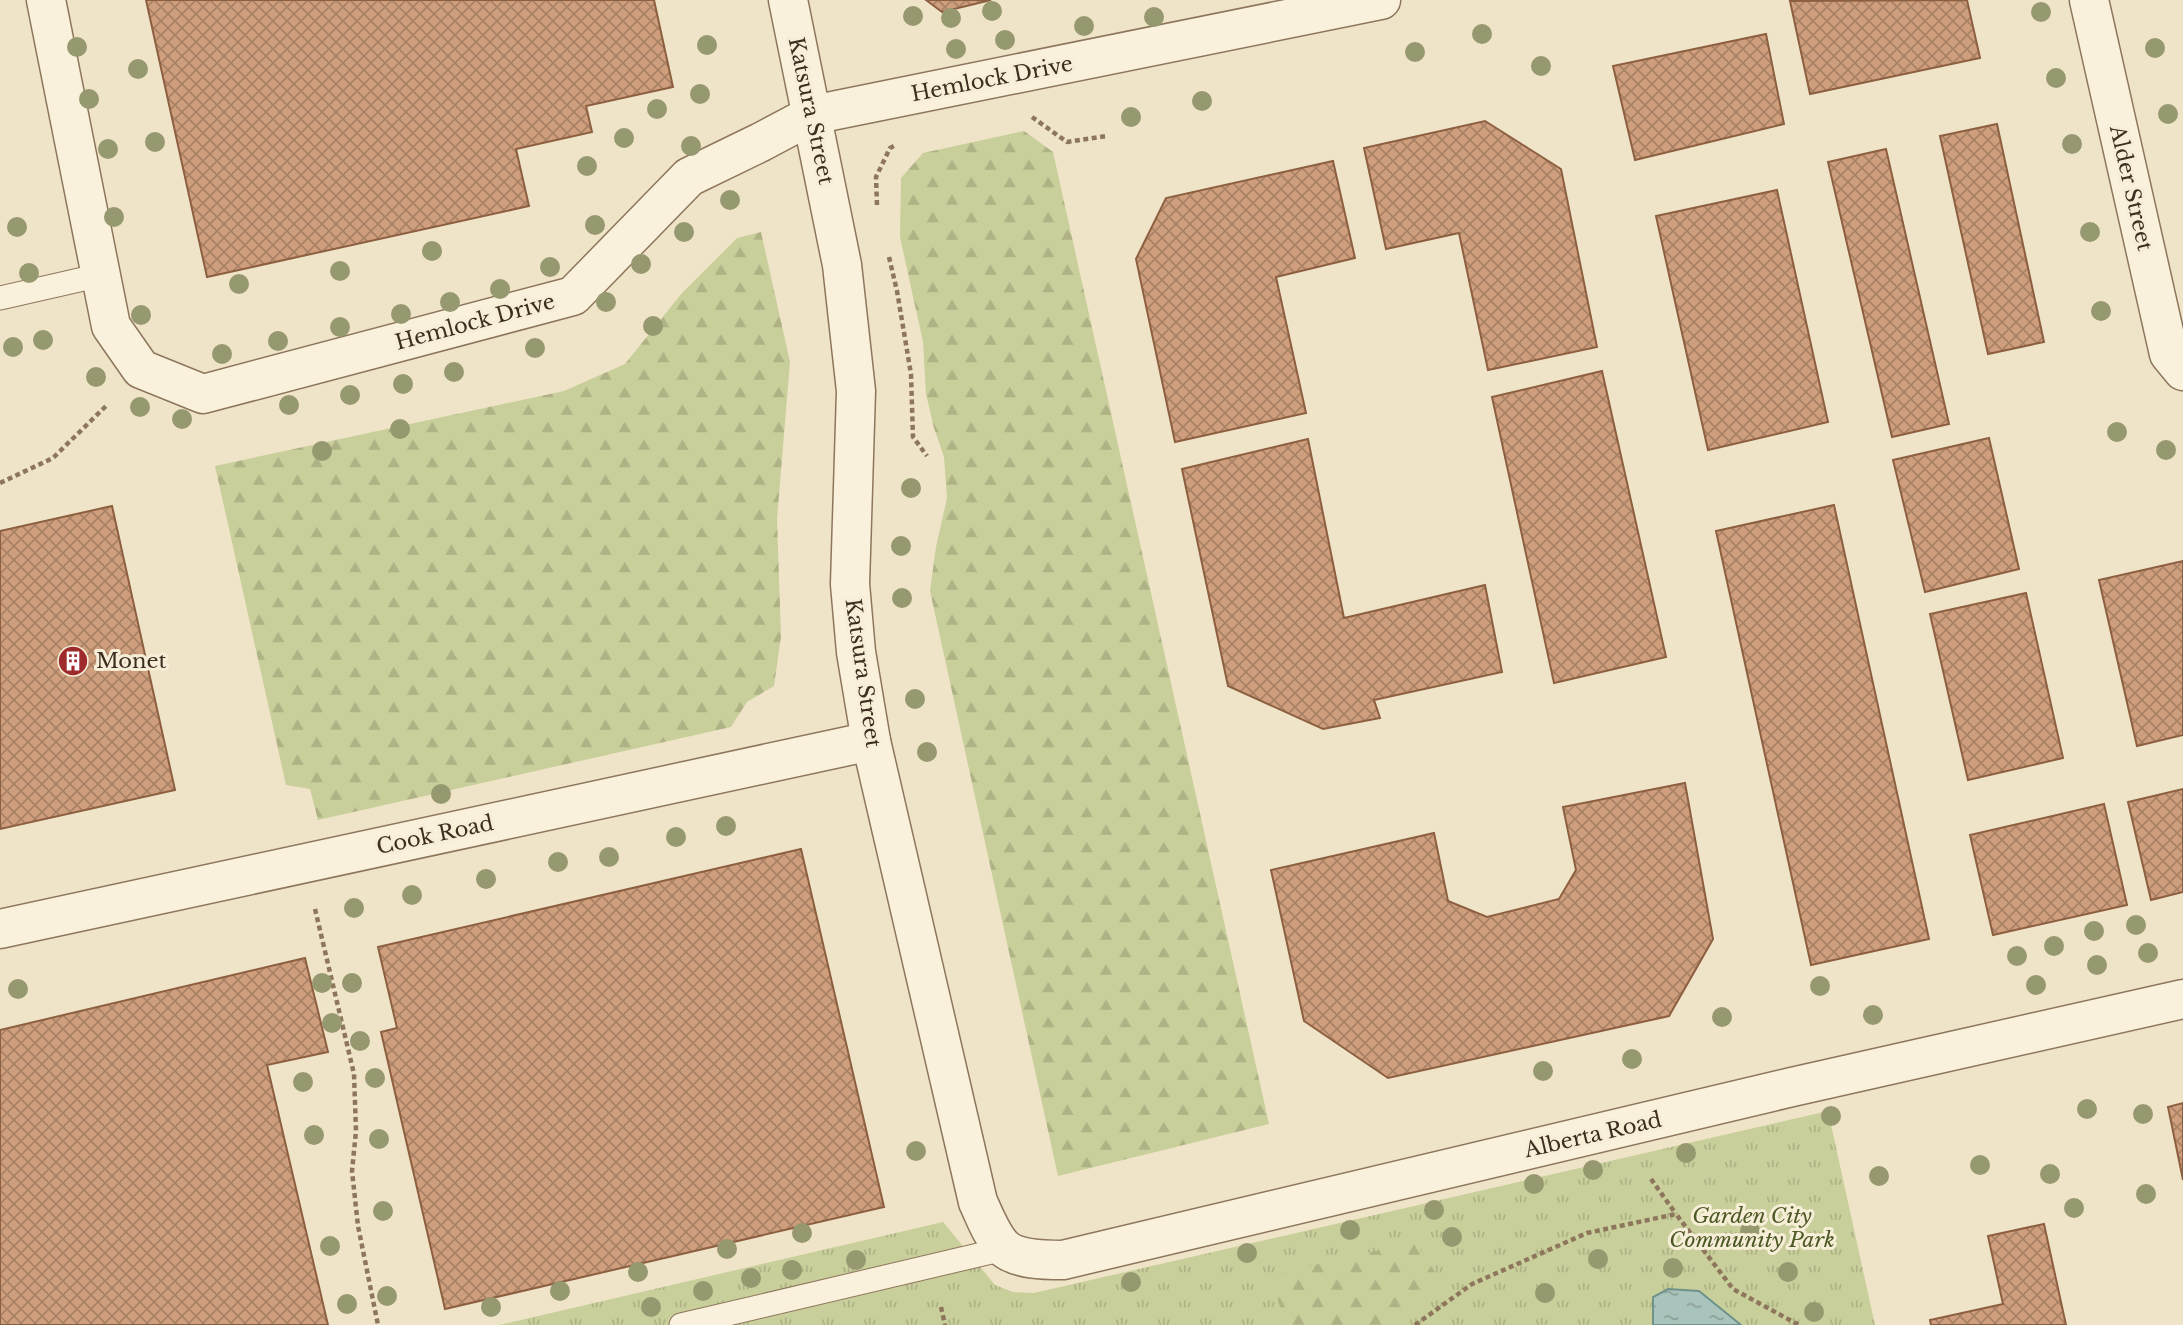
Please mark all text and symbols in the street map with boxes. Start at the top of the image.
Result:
street label: Katsura Street [783,35,839,187]
street label: Hemlock Drive [909,51,1075,107]
street label: Alder Street [2104,122,2158,253]
street label: Hemlock Drive [392,288,558,356]
street label: Katsura Street [840,597,886,749]
building icon: Monet [56,644,90,678]
place label: Monet [96,648,167,674]
street label: Cook Road [374,810,496,860]
street label: Alberta Road [1521,1107,1664,1164]
park label: Garden City Community Park [1669,1203,1835,1253]

